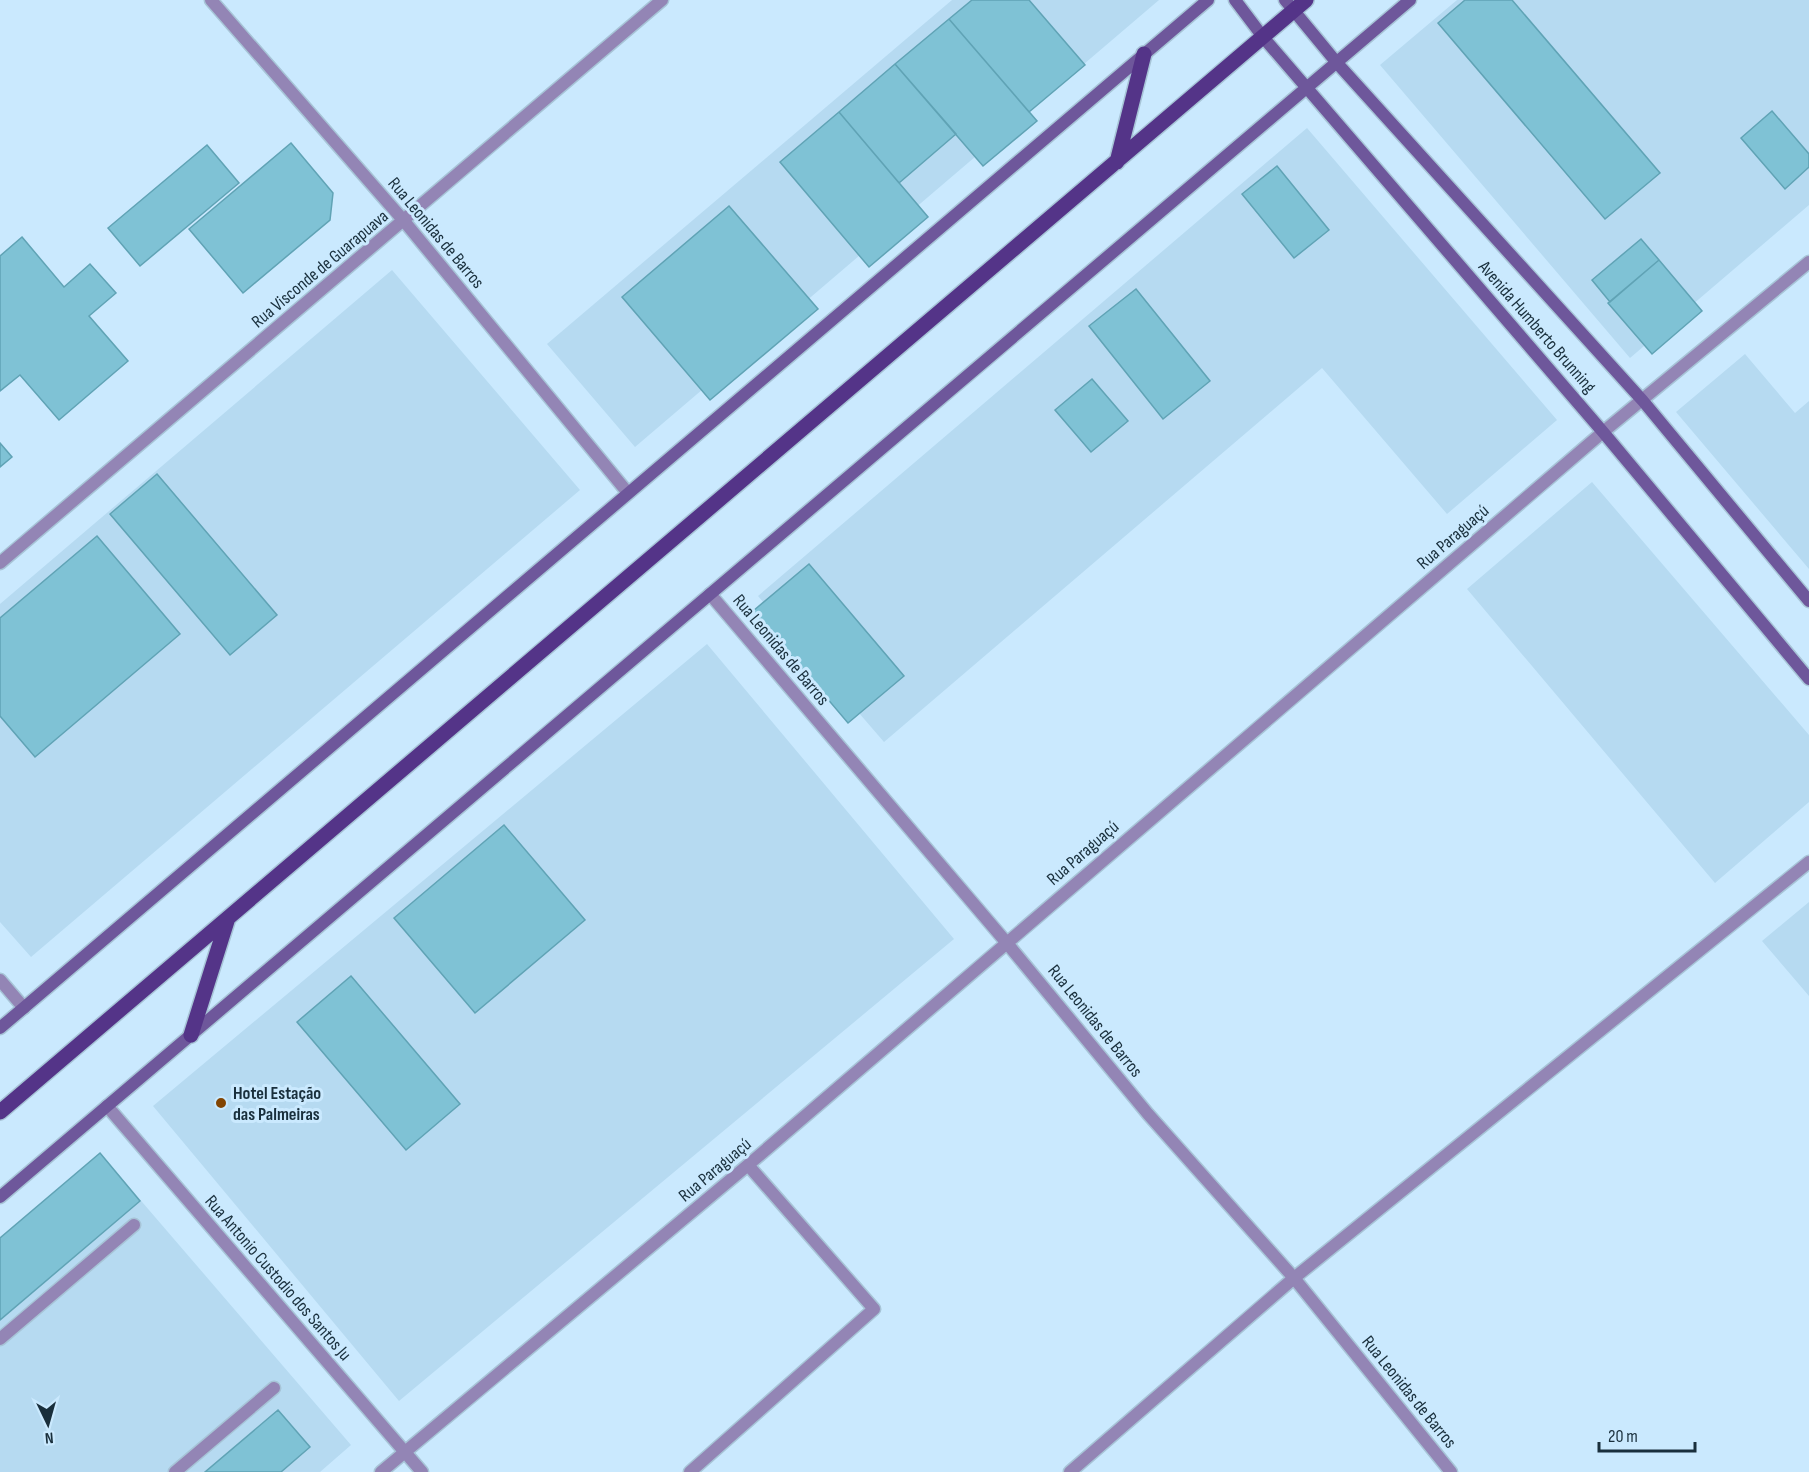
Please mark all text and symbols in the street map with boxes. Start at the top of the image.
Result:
street label: Rua Leonidas de Barros [384,173,488,293]
street label: Rua Visconde de Guarapuava [247,206,393,332]
street label: Avenida Humberto Brunning [1473,256,1600,397]
street label: Rua Paraguaçú [1413,500,1493,574]
street label: Rua Leonidas de Barros [729,590,833,710]
street label: Rua Paraguaçú [1043,816,1123,890]
street label: Rua Leonidas de Barros [1043,961,1147,1081]
place label: Hotel Estação das Palmeiras [233,1083,321,1125]
marker: Hotel Estação das Palmeiras [214,1096,228,1110]
street label: Rua Paraguaçú [675,1134,755,1206]
street label: Rua Antonio Custodio dos Santos Ju [200,1191,356,1365]
street label: Rua Leonidas de Barros [1357,1332,1461,1452]
north arrow [18,1394,78,1454]
scale bar [1599,1415,1695,1453]
text: 20 m [1608,1426,1638,1447]
text: N [44,1428,54,1447]

